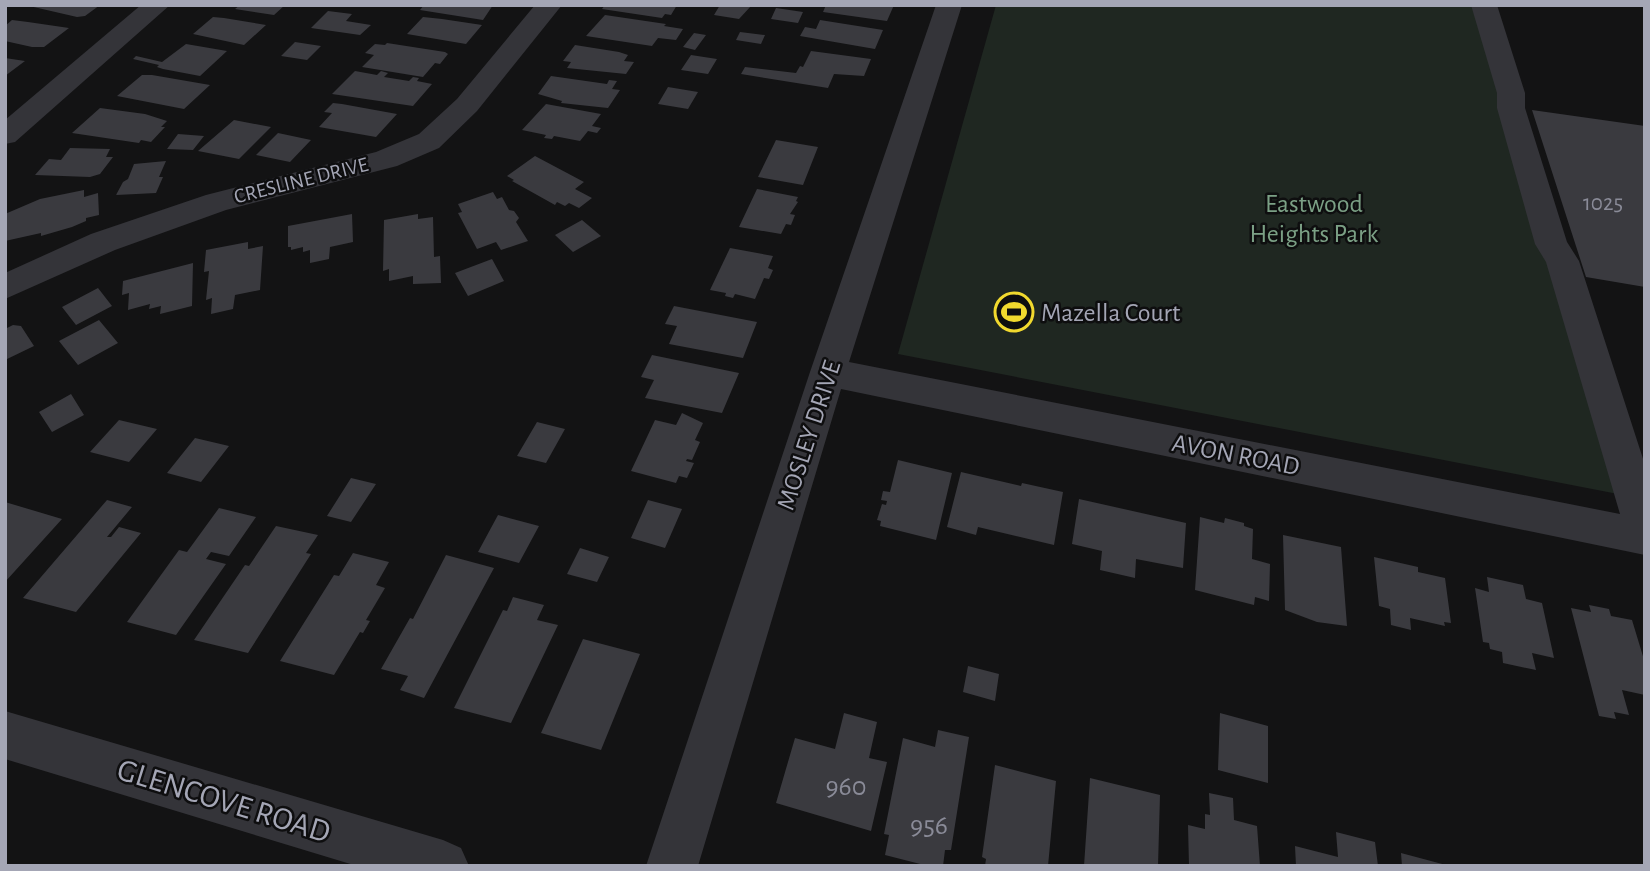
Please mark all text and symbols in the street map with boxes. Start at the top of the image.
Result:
street label: CRESLINE DRIVE [232,154,370,207]
park label: Eastwood Heights Park [1250,191,1379,247]
house number: 1025 [1583,192,1623,215]
sports icon: Mazella Court [993,291,1035,333]
place label: Mazella Court [1041,300,1180,326]
street label: MOSLEY DRIVE [773,357,845,513]
street label: AVON ROAD [1170,430,1302,480]
street label: GLENCOVE ROAD [113,753,334,849]
house number: 960 [825,773,867,801]
house number: 956 [910,812,948,840]

